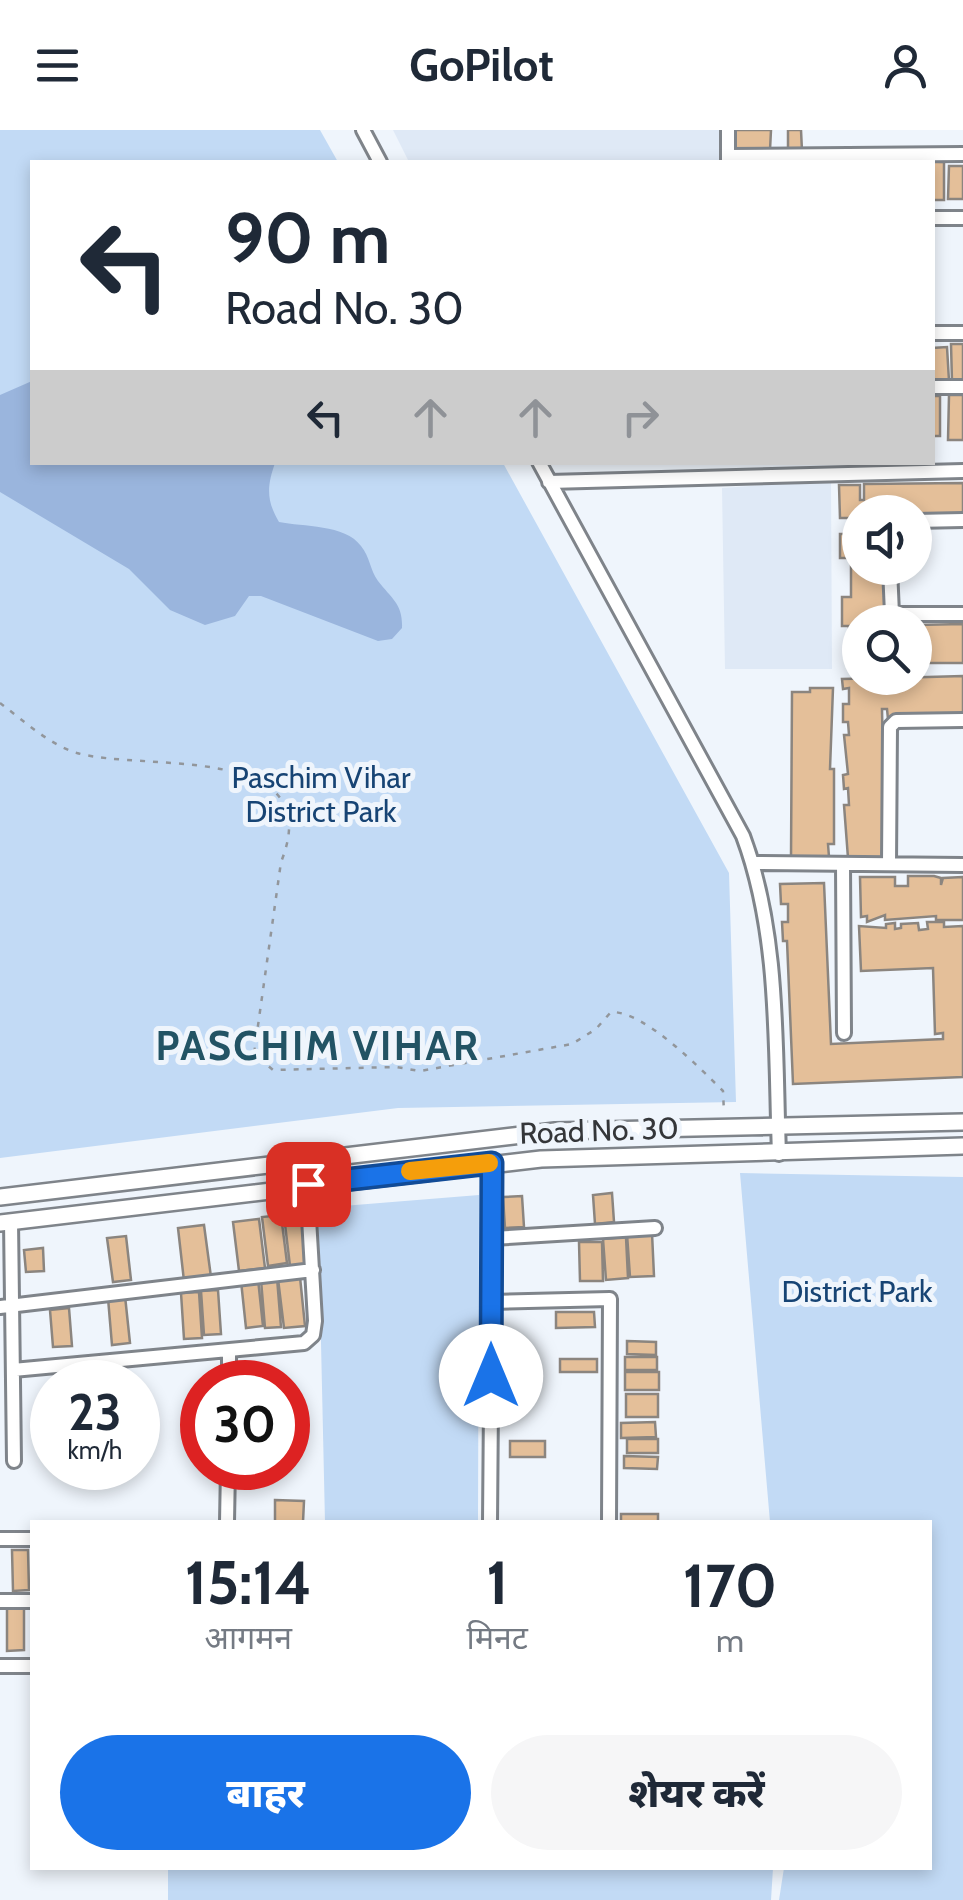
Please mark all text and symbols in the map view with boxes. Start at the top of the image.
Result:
icon: menu [30,38,85,93]
text: GoPilot [409,38,554,92]
icon: person [878,38,933,93]
text: 90 m [225,195,390,281]
icon: left [60,200,190,330]
text: Road No. 30 [225,281,464,335]
icon: left [298,390,353,445]
icon: ahead [403,390,458,445]
icon: ahead [508,390,563,445]
icon: right [613,390,668,445]
map controls [842,495,932,695]
button: sound [842,495,932,585]
button: search [842,605,932,695]
park label: Paschim Vihar District Park [232,759,411,830]
district label: PASCHIM VIHAR [155,1021,481,1070]
street label: Road No. 30 [519,1109,679,1152]
pin [266,1142,351,1227]
icon: arrive [281,1157,336,1212]
park label: District Park [782,1273,933,1310]
position arrow [439,1324,543,1428]
speed limit sign: 30 [180,1360,310,1490]
text: 23 [68,1382,122,1443]
text: km/h [68,1435,122,1465]
text: 15:14 [185,1546,312,1619]
text: 1 [486,1546,508,1619]
text: 170 [683,1549,777,1622]
text: आगमन [204,1618,292,1657]
text: मिनट [467,1618,528,1657]
text: m [716,1621,744,1660]
button: बाहर [60,1735,471,1850]
button: शेयर करें [491,1735,902,1850]

